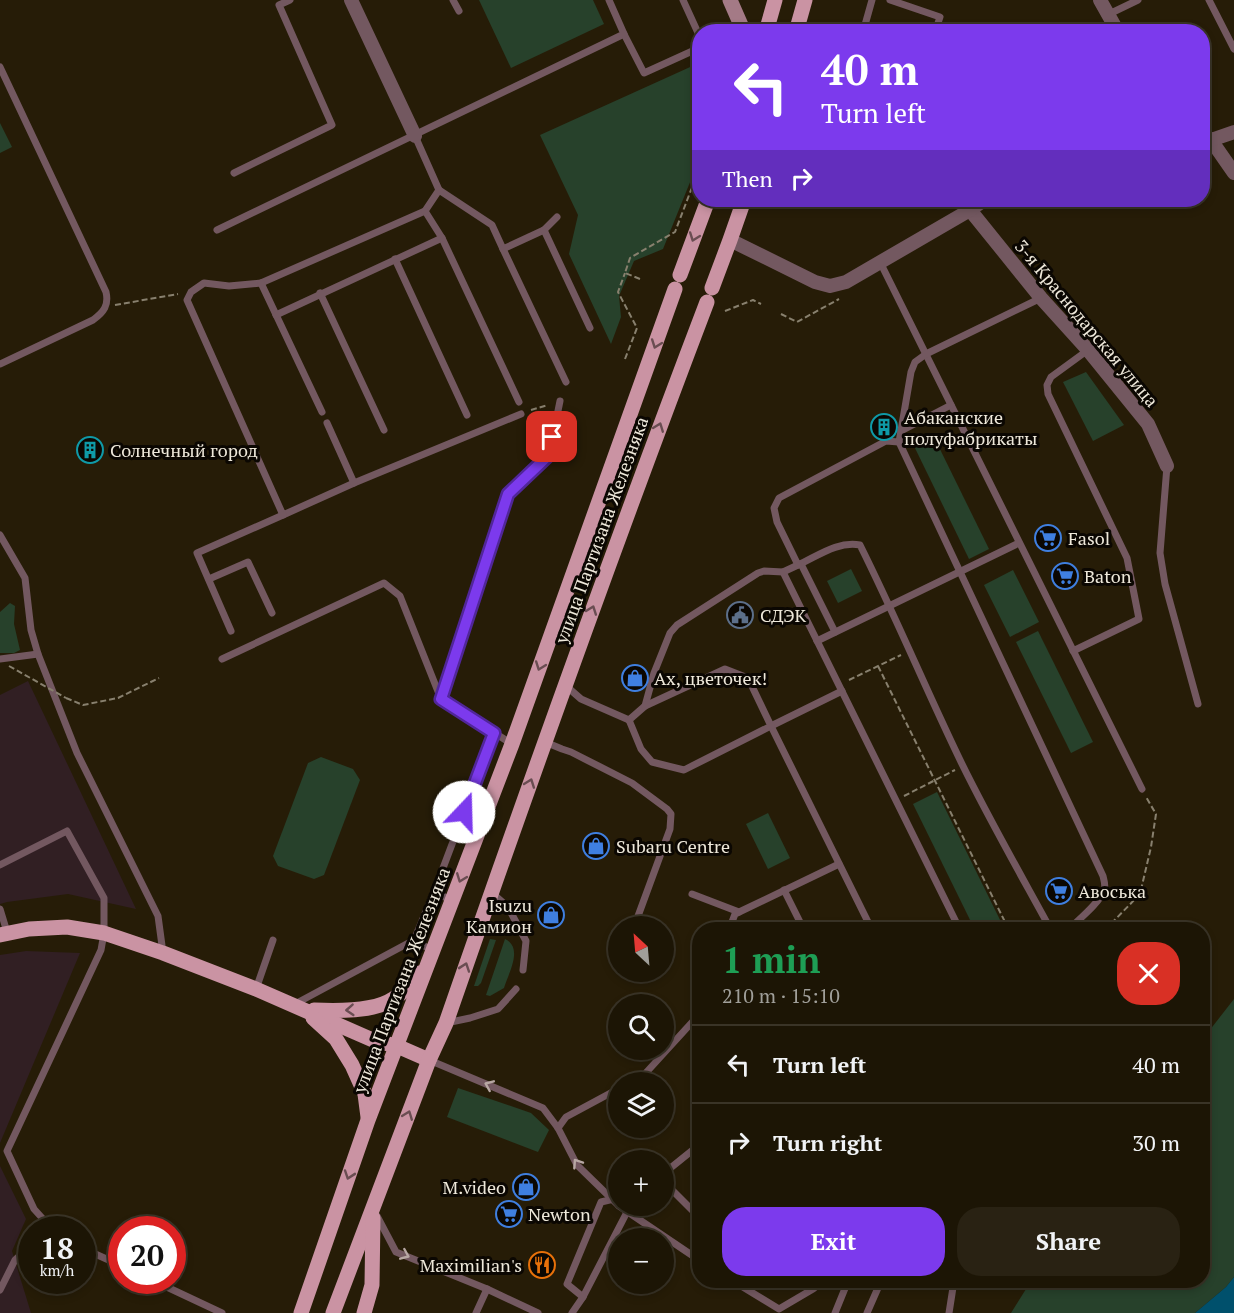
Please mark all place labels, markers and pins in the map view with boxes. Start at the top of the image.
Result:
place label: Абаканские полуфабрикаты [904,405,1037,450]
pin [526,411,577,462]
building icon: Абаканские полуфабрикаты [869,412,899,442]
building icon: Солнечный город [75,435,105,465]
place label: Солнечный город [110,438,258,462]
supermarket icon: Fasol [1033,523,1063,553]
place label: Fasol [1068,526,1110,550]
supermarket icon: Baton [1050,561,1080,591]
place label: Baton [1084,564,1132,588]
public building icon: СДЭК [725,600,755,630]
place label: СДЭК [760,603,807,627]
shop icon: Ах, цветочек! [620,663,650,693]
place label: Ах, цветочек! [654,666,767,690]
shop icon: Subaru Centre [581,831,611,861]
place label: Subaru Centre [616,834,730,858]
supermarket icon: Авоська [1044,876,1074,906]
place label: Авоська [1078,879,1146,903]
place label: Isuzu Камион [466,893,532,938]
shop icon: Isuzu Камион [536,900,566,930]
shop icon: M.video [511,1172,541,1202]
place label: M.video [443,1175,506,1199]
supermarket icon: Newton [494,1199,524,1229]
place label: Newton [528,1202,591,1226]
restaurant icon: Maximilian's [527,1250,557,1280]
place label: Maximilian's [420,1253,522,1277]

